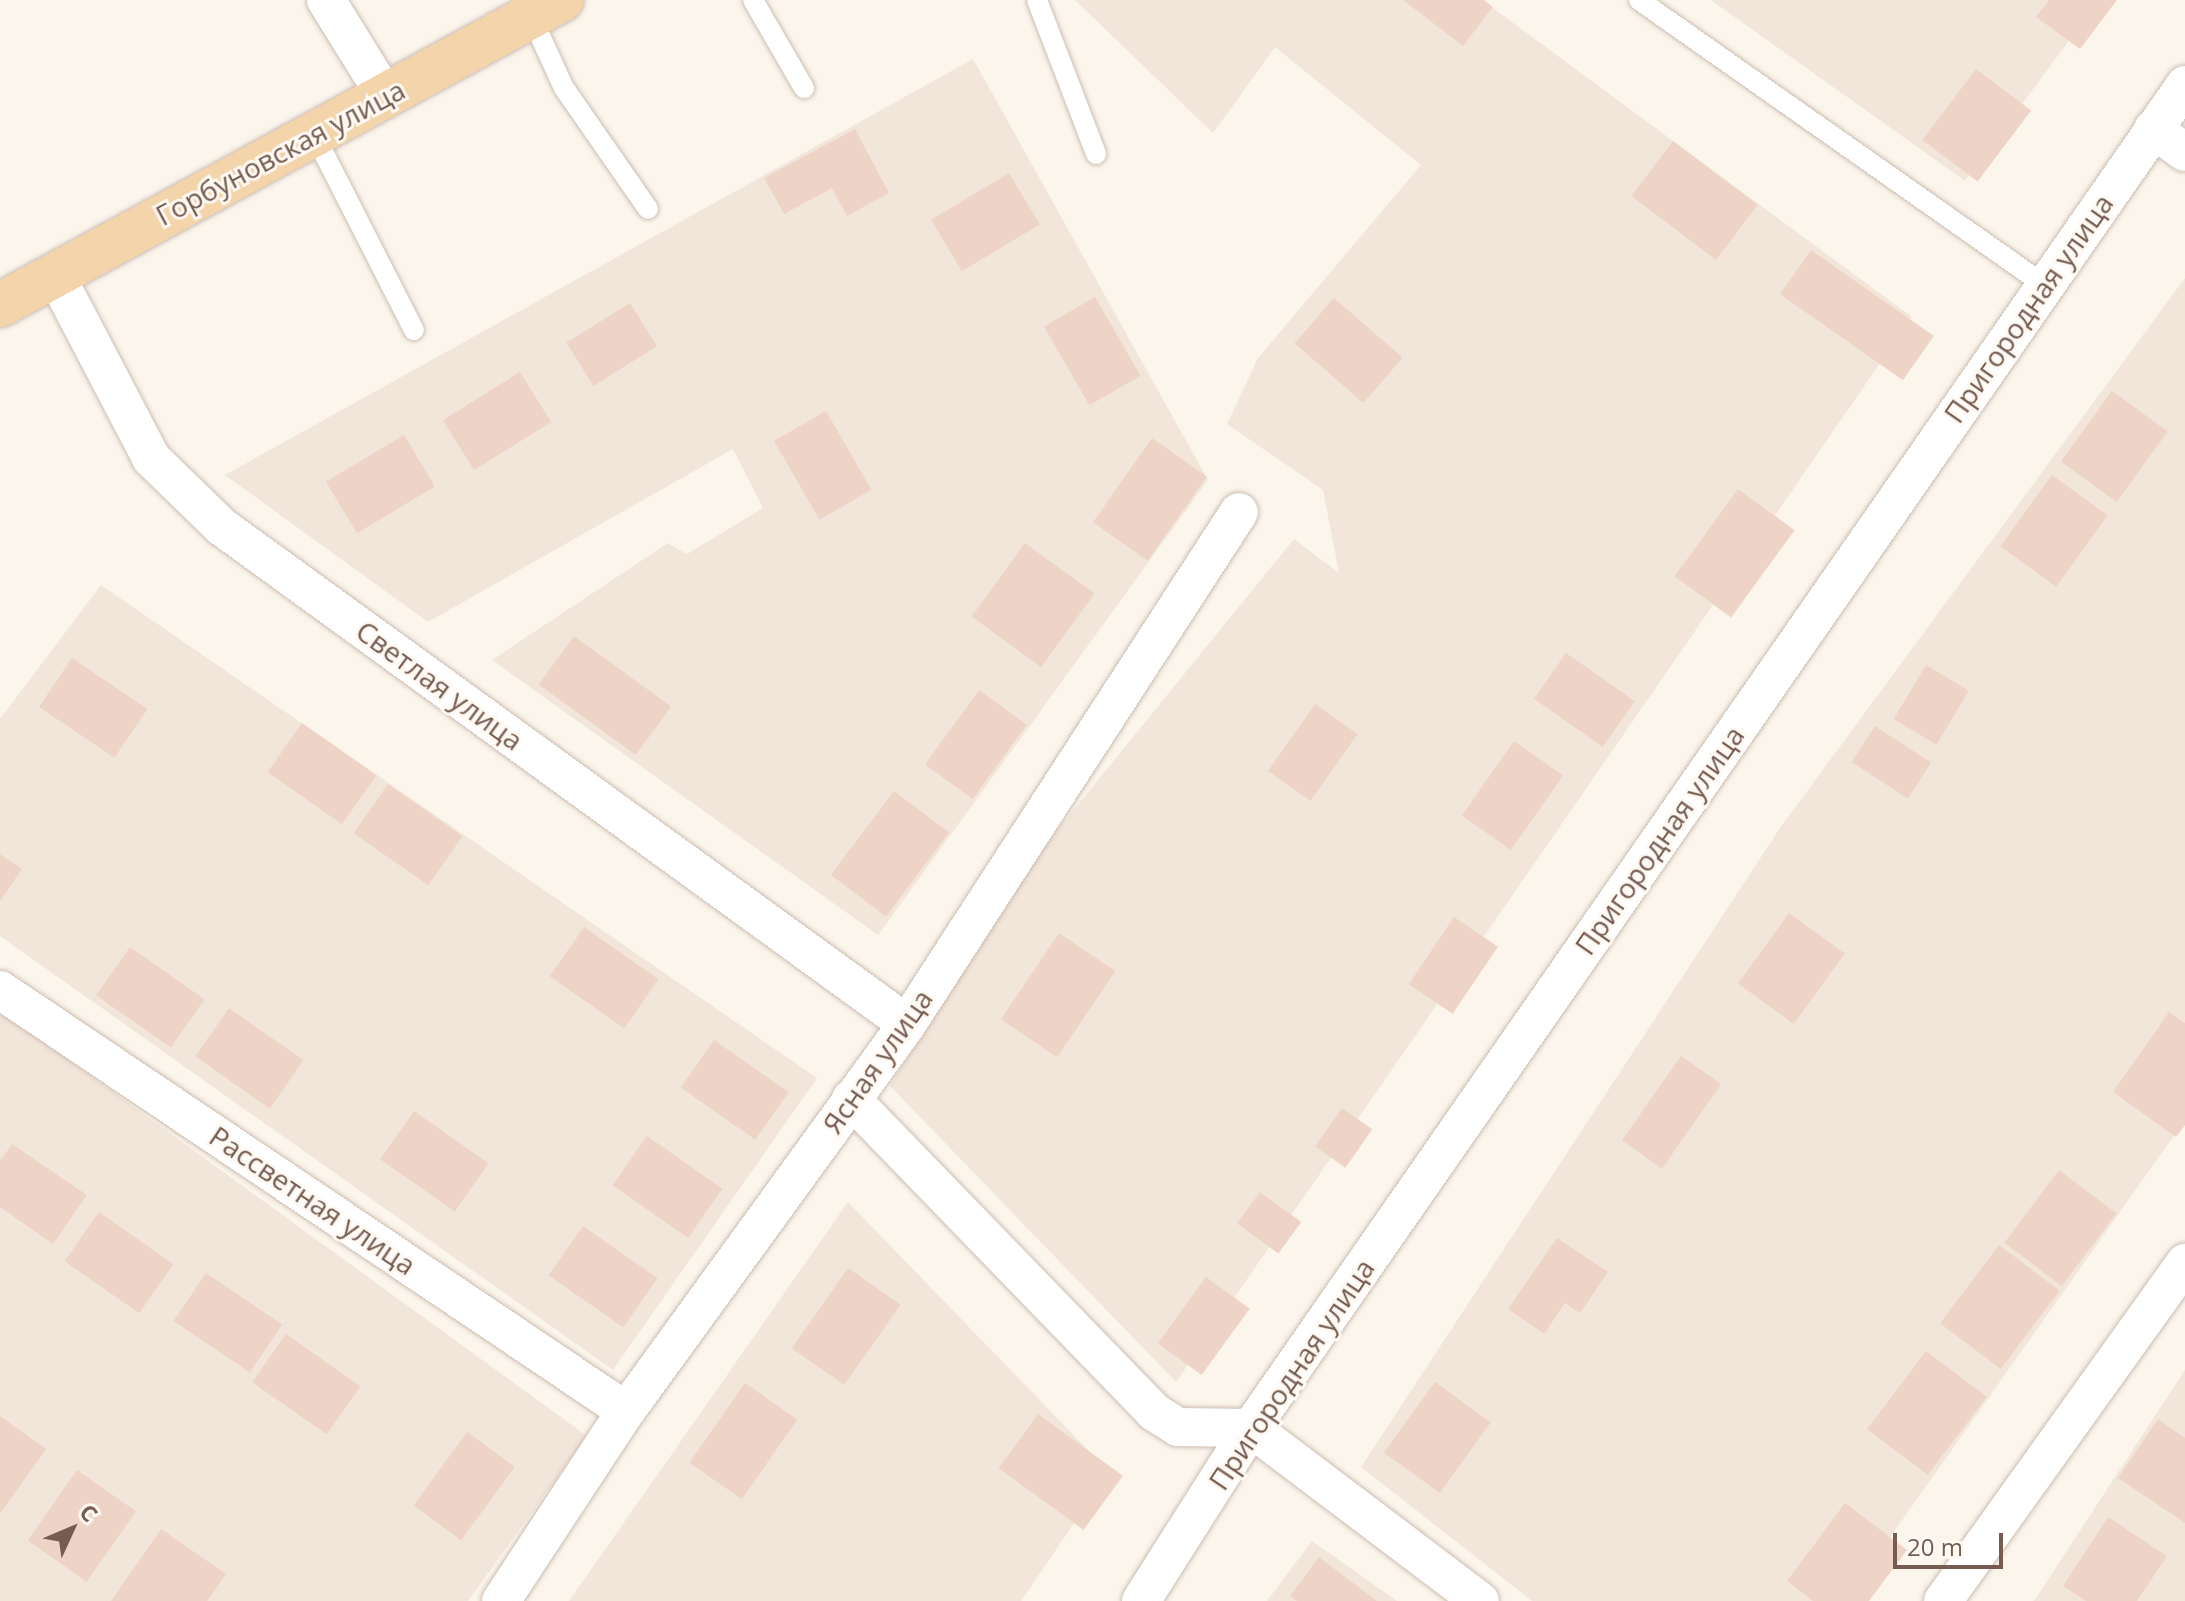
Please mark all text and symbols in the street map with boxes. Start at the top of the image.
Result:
street label: Горбуновская улица [150,72,410,232]
street label: Пригородная улица [1936,187,2120,429]
street label: Светлая улица [350,613,530,757]
street label: Пригородная улица [1567,719,1751,961]
street label: Ясная улица [815,983,939,1139]
street label: Рассветная улица [204,1119,422,1281]
street label: Пригородная улица [1201,1252,1381,1496]
north arrow [32,1489,112,1569]
text: С [74,1497,105,1528]
scale bar [1897,1517,2007,1567]
text: 20 m [1907,1530,1963,1563]

